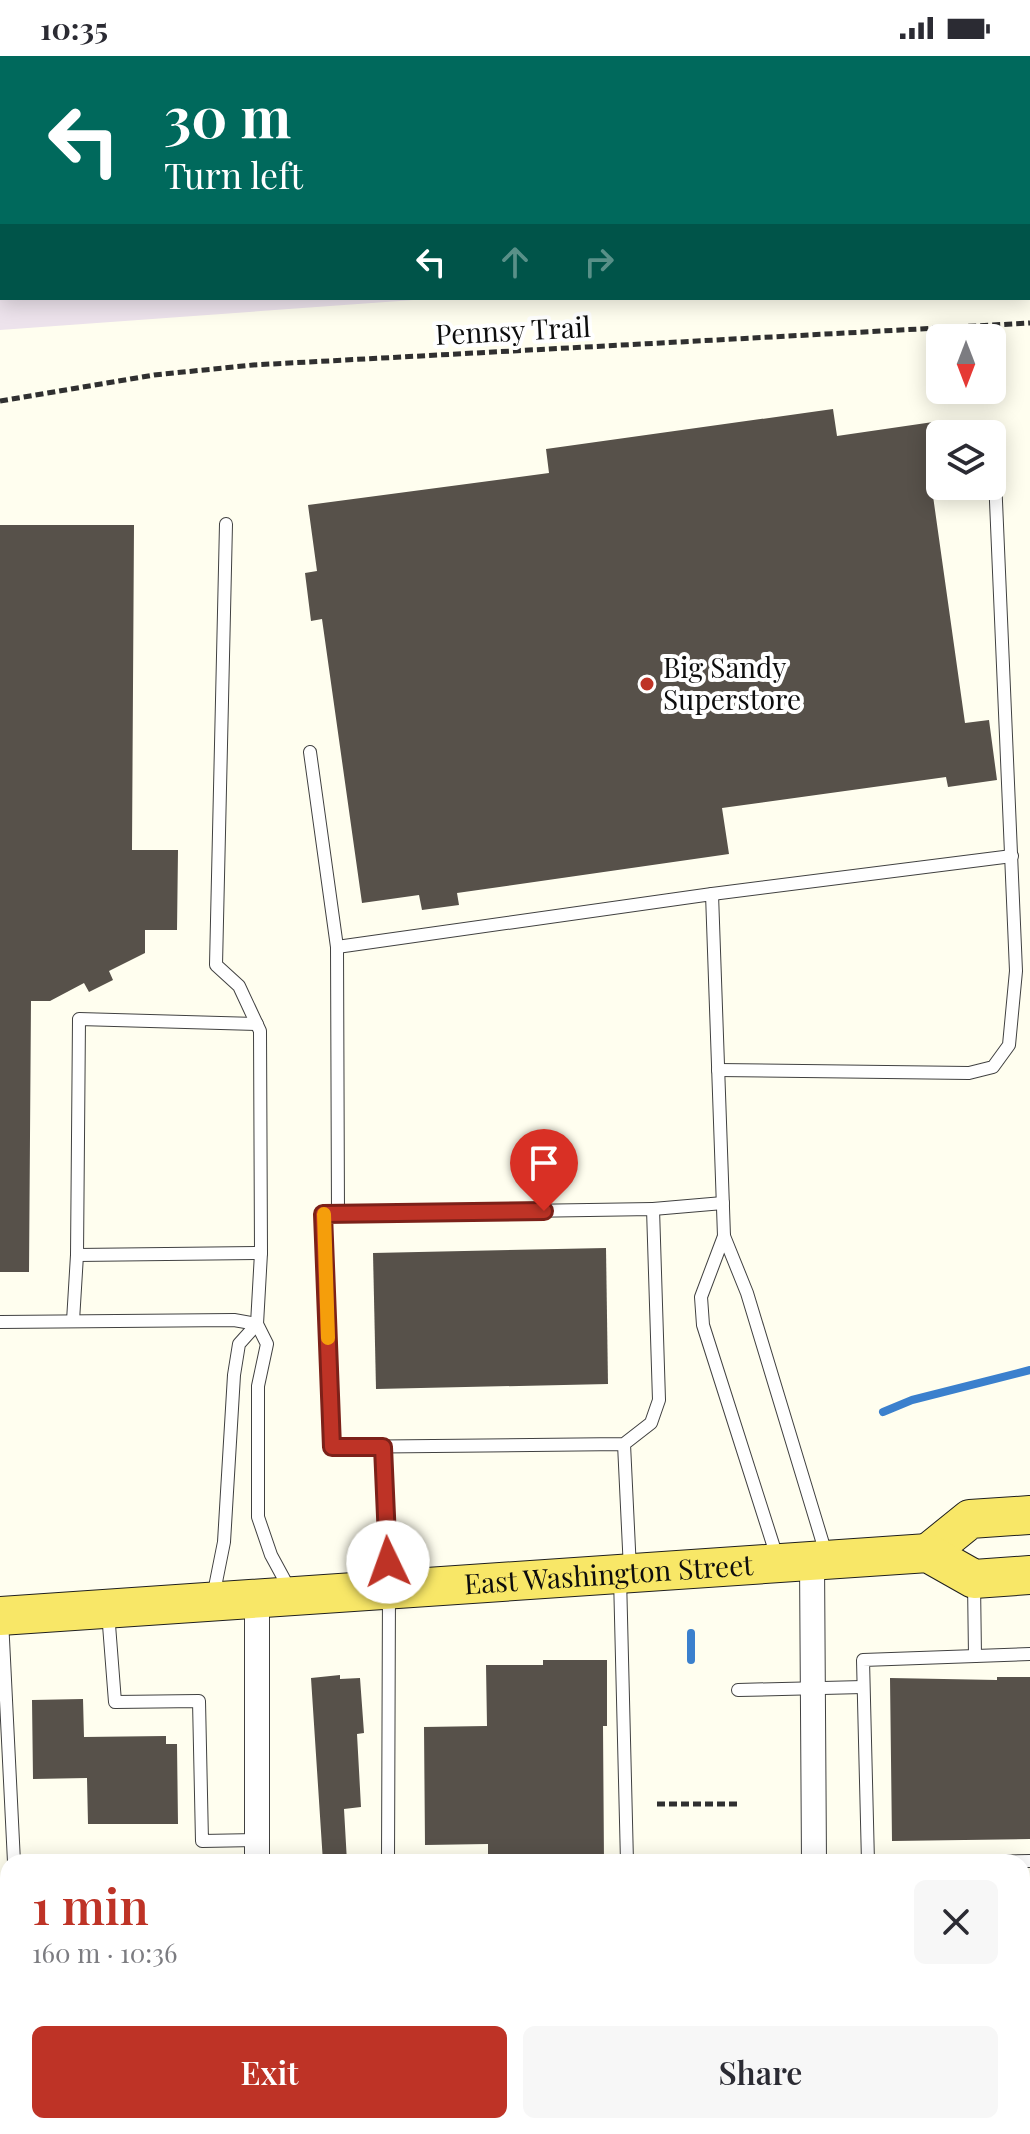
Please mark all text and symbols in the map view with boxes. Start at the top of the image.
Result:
text: 10:35 [40,8,108,48]
text: 30 m [164,78,291,153]
icon: left [32,88,136,192]
text: Turn left [164,150,303,198]
icon: left [409,240,453,284]
icon: ahead [493,240,537,284]
icon: right [577,240,621,284]
street label: Pennsy Trail [434,307,592,352]
north arrow [926,324,1006,404]
map controls [926,324,1006,500]
button: layers [926,420,1006,500]
place label: Big Sandy Superstore [663,648,801,717]
marker: Big Sandy Superstore [638,675,656,693]
pin [510,1129,578,1211]
icon: arrive [522,1141,566,1185]
position arrow [346,1520,430,1604]
street label: East Washington Street [463,1545,755,1601]
text: 1 min [32,1873,149,1937]
button: close [914,1880,998,1964]
text: 160 m · 10:36 [32,1935,177,1970]
button: Exit [32,2026,507,2118]
button: Share [523,2026,998,2118]

